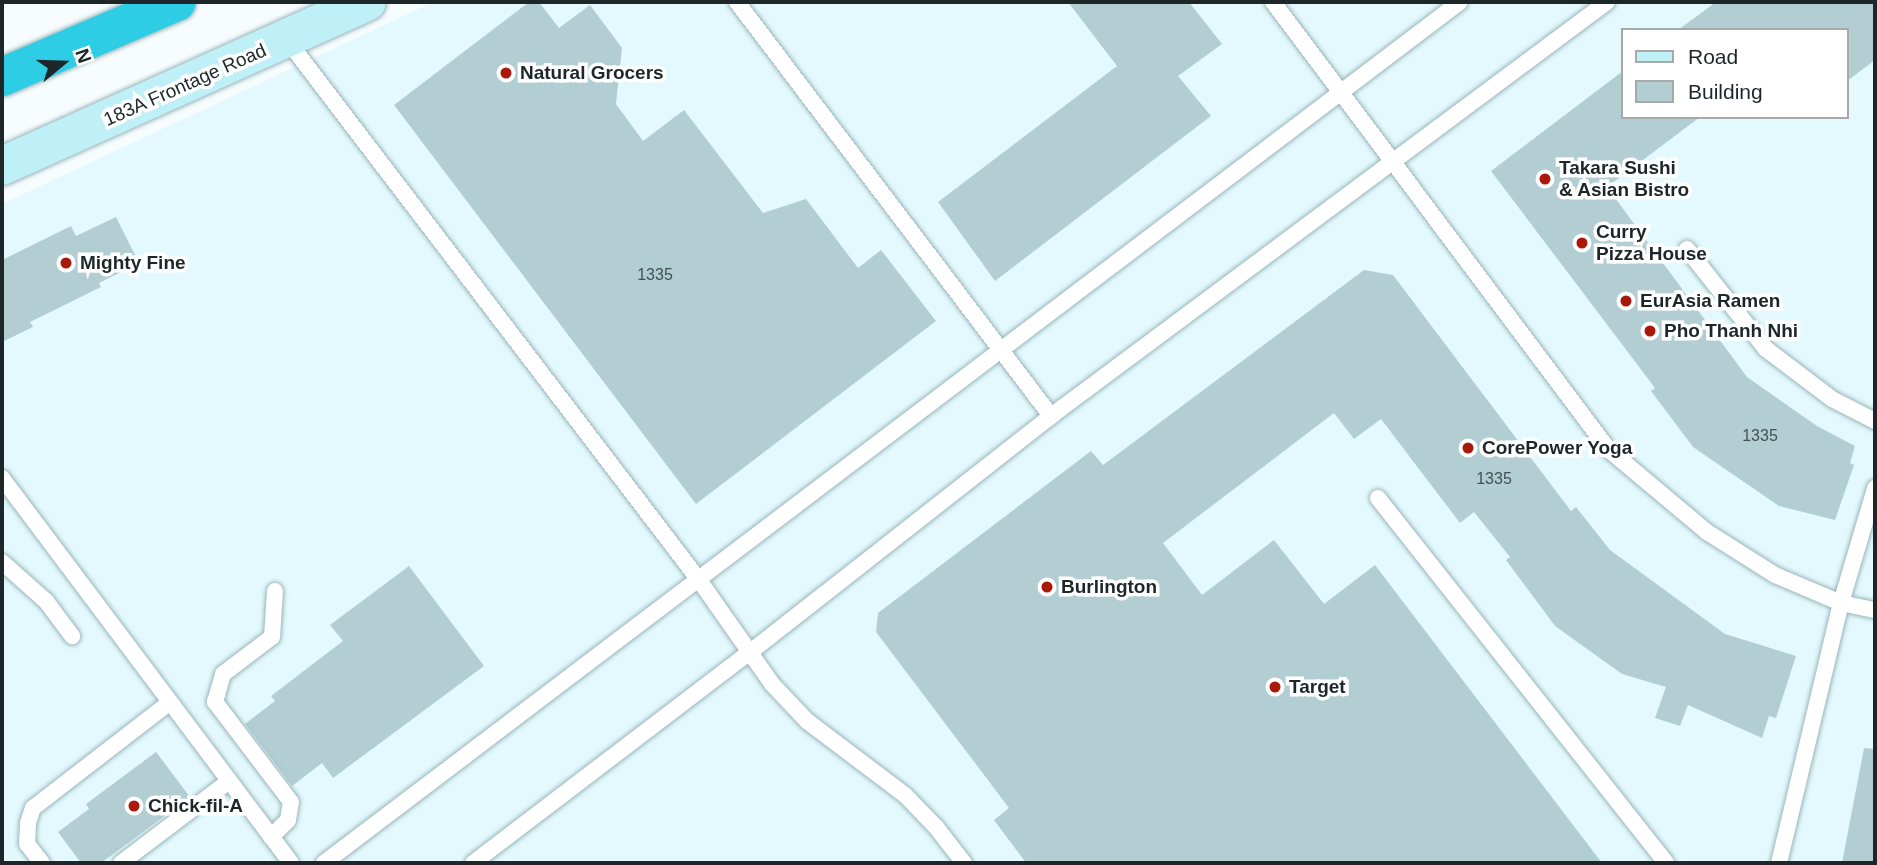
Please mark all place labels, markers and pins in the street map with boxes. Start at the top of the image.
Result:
place label: Natural Grocers [520,62,664,84]
marker: Natural Grocers [498,65,514,81]
place label: Takara Sushi & Asian Bistro [1559,157,1690,201]
marker: Takara Sushi & Asian Bistro [1537,171,1553,187]
place label: Curry Pizza House [1596,221,1707,265]
marker: Curry Pizza House [1574,235,1590,251]
place label: Mighty Fine [80,252,186,274]
marker: Mighty Fine [58,255,74,271]
place label: EurAsia Ramen [1640,290,1780,312]
marker: EurAsia Ramen [1618,293,1634,309]
place label: Pho Thanh Nhi [1664,320,1798,342]
marker: Pho Thanh Nhi [1642,323,1658,339]
place label: CorePower Yoga [1482,437,1633,459]
marker: CorePower Yoga [1460,440,1476,456]
place label: Burlington [1061,576,1157,598]
marker: Burlington [1039,579,1055,595]
place label: Target [1289,676,1346,698]
marker: Target [1267,679,1283,695]
place label: Chick-fil-A [148,795,243,817]
marker: Chick-fil-A [126,798,142,814]

